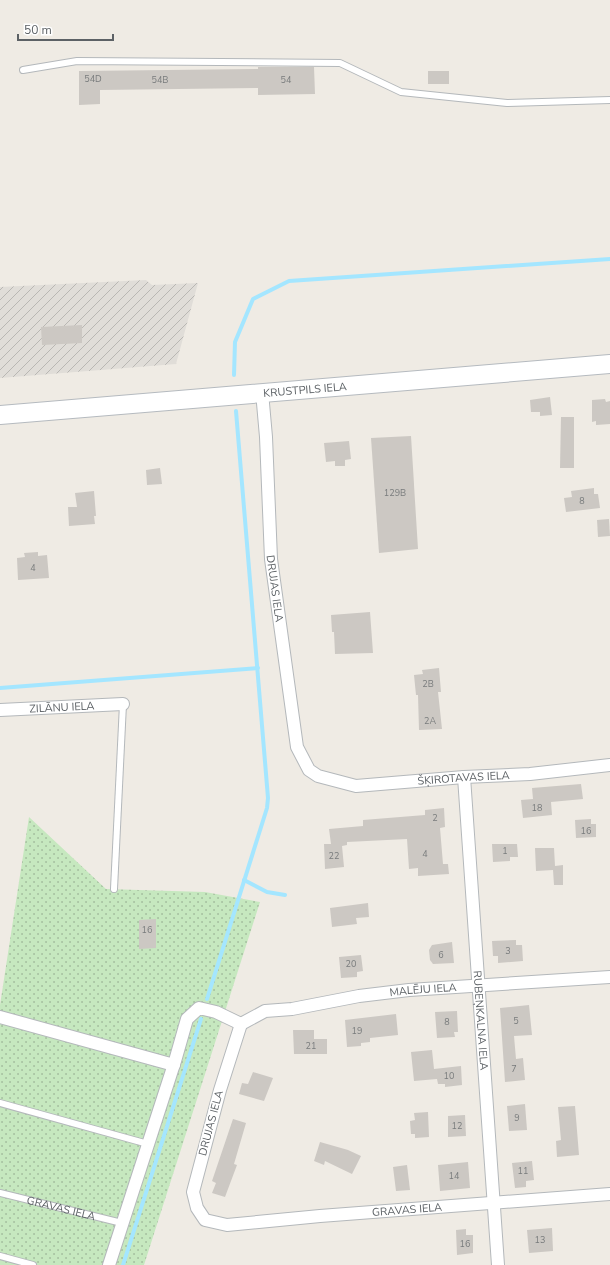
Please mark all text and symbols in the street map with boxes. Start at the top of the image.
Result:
scale bar [18,16,113,42]
text: 50 m [24,22,52,38]
house number: 54D [84,73,102,85]
house number: 54B [152,74,168,86]
house number: 54 [281,74,292,86]
street label: KRUSTPILS IELA [263,379,347,400]
house number: 129B [384,487,406,499]
house number: 8 [579,495,585,507]
street label: DRUJAS IELA [263,554,287,623]
house number: 4 [30,562,36,574]
house number: 2B [422,678,434,690]
street label: ZILĀNU IELA [29,698,95,716]
house number: 2A [424,715,436,727]
street label: ŠĶIROTAVAS IELA [417,767,510,788]
house number: 18 [532,802,542,814]
house number: 2 [432,812,438,824]
house number: 16 [581,825,591,837]
house number: 1 [502,845,508,857]
house number: 4 [422,848,428,860]
house number: 22 [329,850,339,862]
house number: 16 [142,924,152,936]
house number: 3 [505,945,511,957]
house number: 6 [438,949,444,961]
house number: 20 [346,958,356,970]
street label: RUBEŅKALNA IELA [470,970,492,1071]
street label: MALĒJU IELA [389,979,457,1000]
house number: 5 [513,1015,519,1027]
house number: 8 [444,1016,450,1028]
house number: 19 [352,1025,362,1037]
house number: 21 [306,1040,316,1052]
house number: 7 [511,1063,517,1075]
house number: 10 [444,1070,454,1082]
street label: DRUJAS IELA [195,1089,227,1157]
house number: 9 [514,1112,520,1124]
house number: 12 [452,1120,462,1132]
house number: 11 [518,1165,528,1177]
house number: 14 [449,1170,460,1182]
street label: GRAVAS IELA [25,1192,97,1224]
street label: GRAVAS IELA [371,1199,443,1220]
house number: 13 [535,1234,545,1246]
house number: 16 [460,1238,470,1250]

